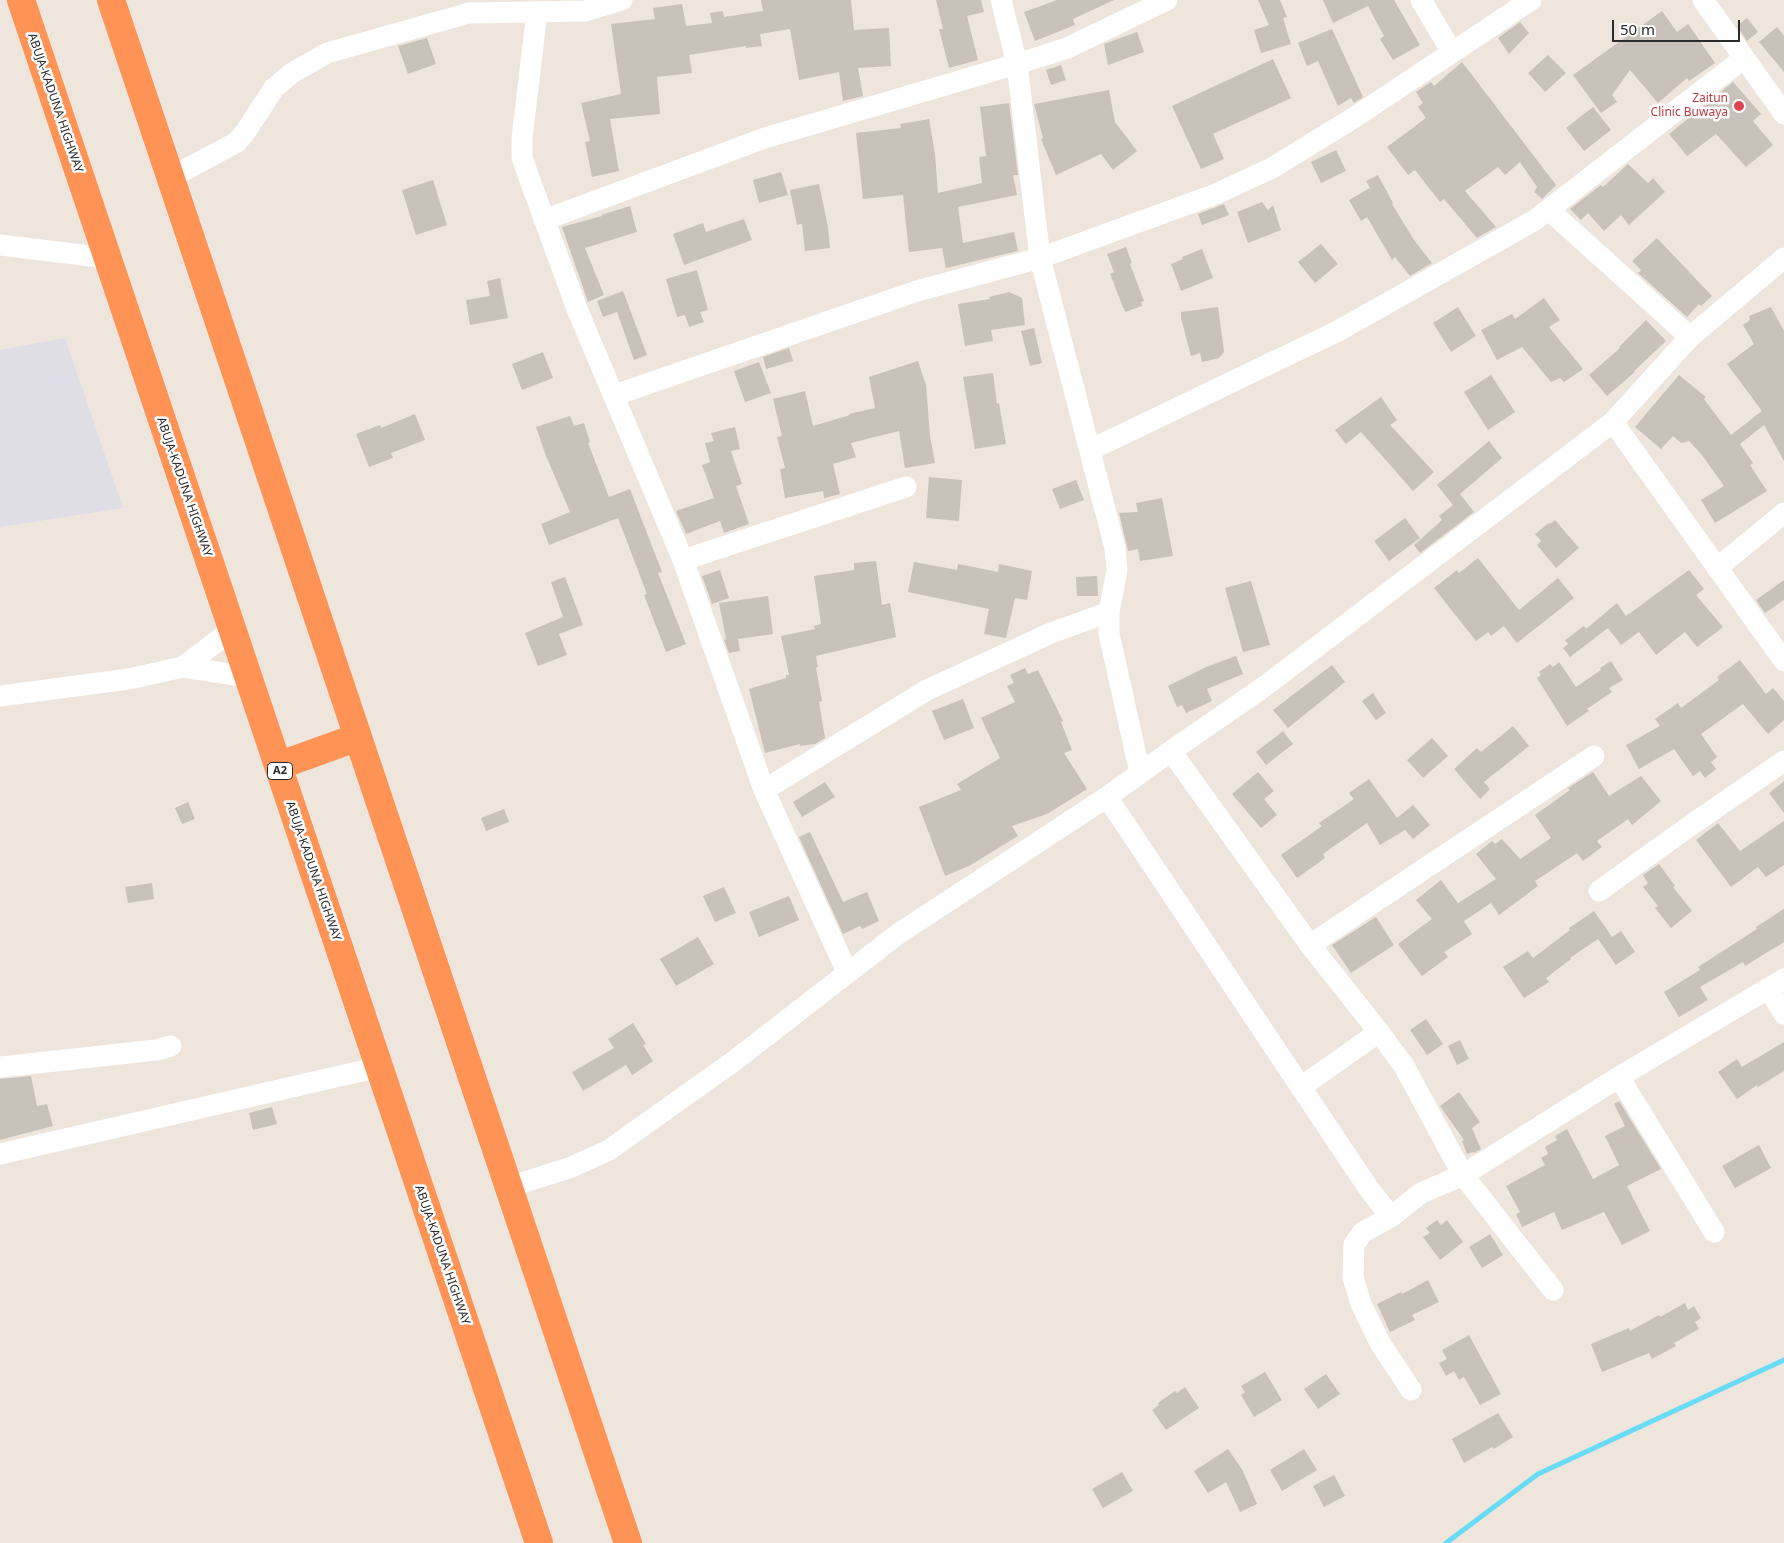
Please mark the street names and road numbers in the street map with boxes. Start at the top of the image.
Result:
street label: ABUJA-KADUNA HIGHWAY [24,31,86,175]
street label: ABUJA-KADUNA HIGHWAY [153,415,215,559]
road number: A2 [268,762,292,779]
street label: ABUJA-KADUNA HIGHWAY [282,799,344,943]
street label: ABUJA-KADUNA HIGHWAY [411,1183,473,1327]

